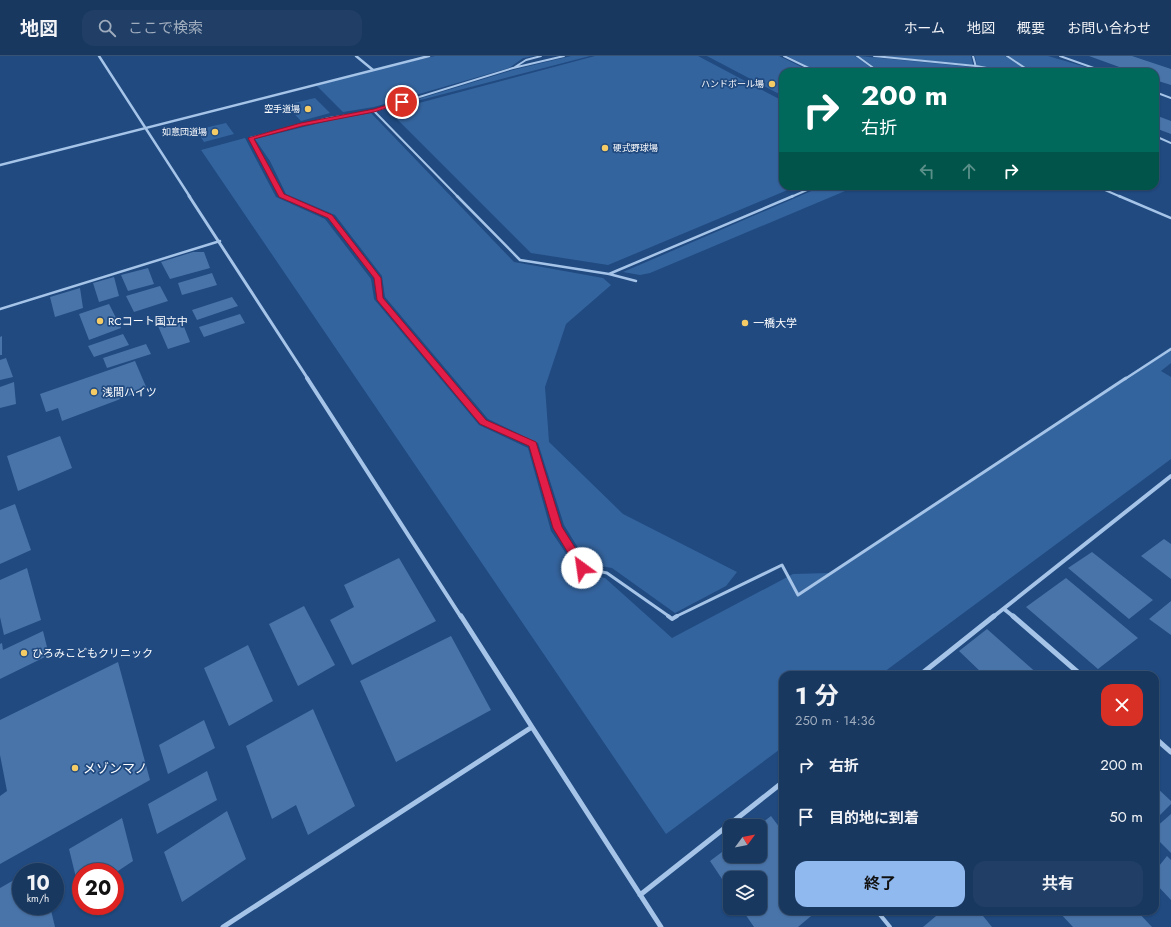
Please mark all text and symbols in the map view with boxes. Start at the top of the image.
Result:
search box [82,10,362,46]
text: 地図 [20,15,58,42]
icon: search [96,17,118,39]
text: ここで検索 [128,17,203,39]
text: ホーム [903,18,945,38]
text: 地図 [967,18,995,38]
text: 概要 [1017,18,1045,38]
text: お問い合わせ [1067,18,1151,38]
text: 200 m [861,75,948,116]
place label: ハンドボール場 [701,77,764,90]
marker: ハンドボール場 [767,79,777,89]
icon: right [795,84,847,136]
pin [385,85,419,119]
icon: arrive [391,91,413,113]
place label: 空手道場 [264,102,300,115]
marker: 空手道場 [303,104,313,114]
text: 右折 [861,115,897,141]
place label: 如意団道場 [162,125,207,138]
marker: 如意団道場 [210,127,220,137]
place label: 硬式野球場 [613,141,658,154]
marker: 硬式野球場 [600,143,610,153]
icon: left [916,160,938,182]
icon: ahead [958,160,980,182]
icon: right [1000,160,1022,182]
place label: RCコート国立中 [108,313,188,329]
place label: 一橋大学 [753,315,797,331]
marker: RCコート国立中 [95,316,105,326]
marker: 一橋大学 [740,318,750,328]
place label: 浅間ハイツ [102,384,157,400]
marker: 浅間ハイツ [89,387,99,397]
position arrow [561,547,603,589]
place label: ひろみこどもクリニック [32,645,153,661]
marker: ひろみこどもクリニック [19,648,29,658]
text: 1 分 [795,678,838,713]
button: close [1101,684,1143,726]
text: 250 m · 14:36 [795,711,875,730]
icon: right [795,754,817,776]
text: 200 m [1100,754,1143,776]
text: 右折 [829,755,859,777]
place label: メゾンマノ [83,759,148,778]
marker: メゾンマノ [70,763,80,773]
icon: arrive [795,806,817,828]
text: 50 m [1109,806,1143,828]
text: 目的地に到着 [829,807,919,829]
north arrow [723,819,767,863]
map controls [723,819,767,915]
button: 終了 [795,861,965,907]
button: 共有 [973,861,1143,907]
speed limit sign: 20 [72,863,124,915]
text: 10 [26,869,50,898]
button: layers [723,871,767,915]
text: km/h [27,891,49,906]

